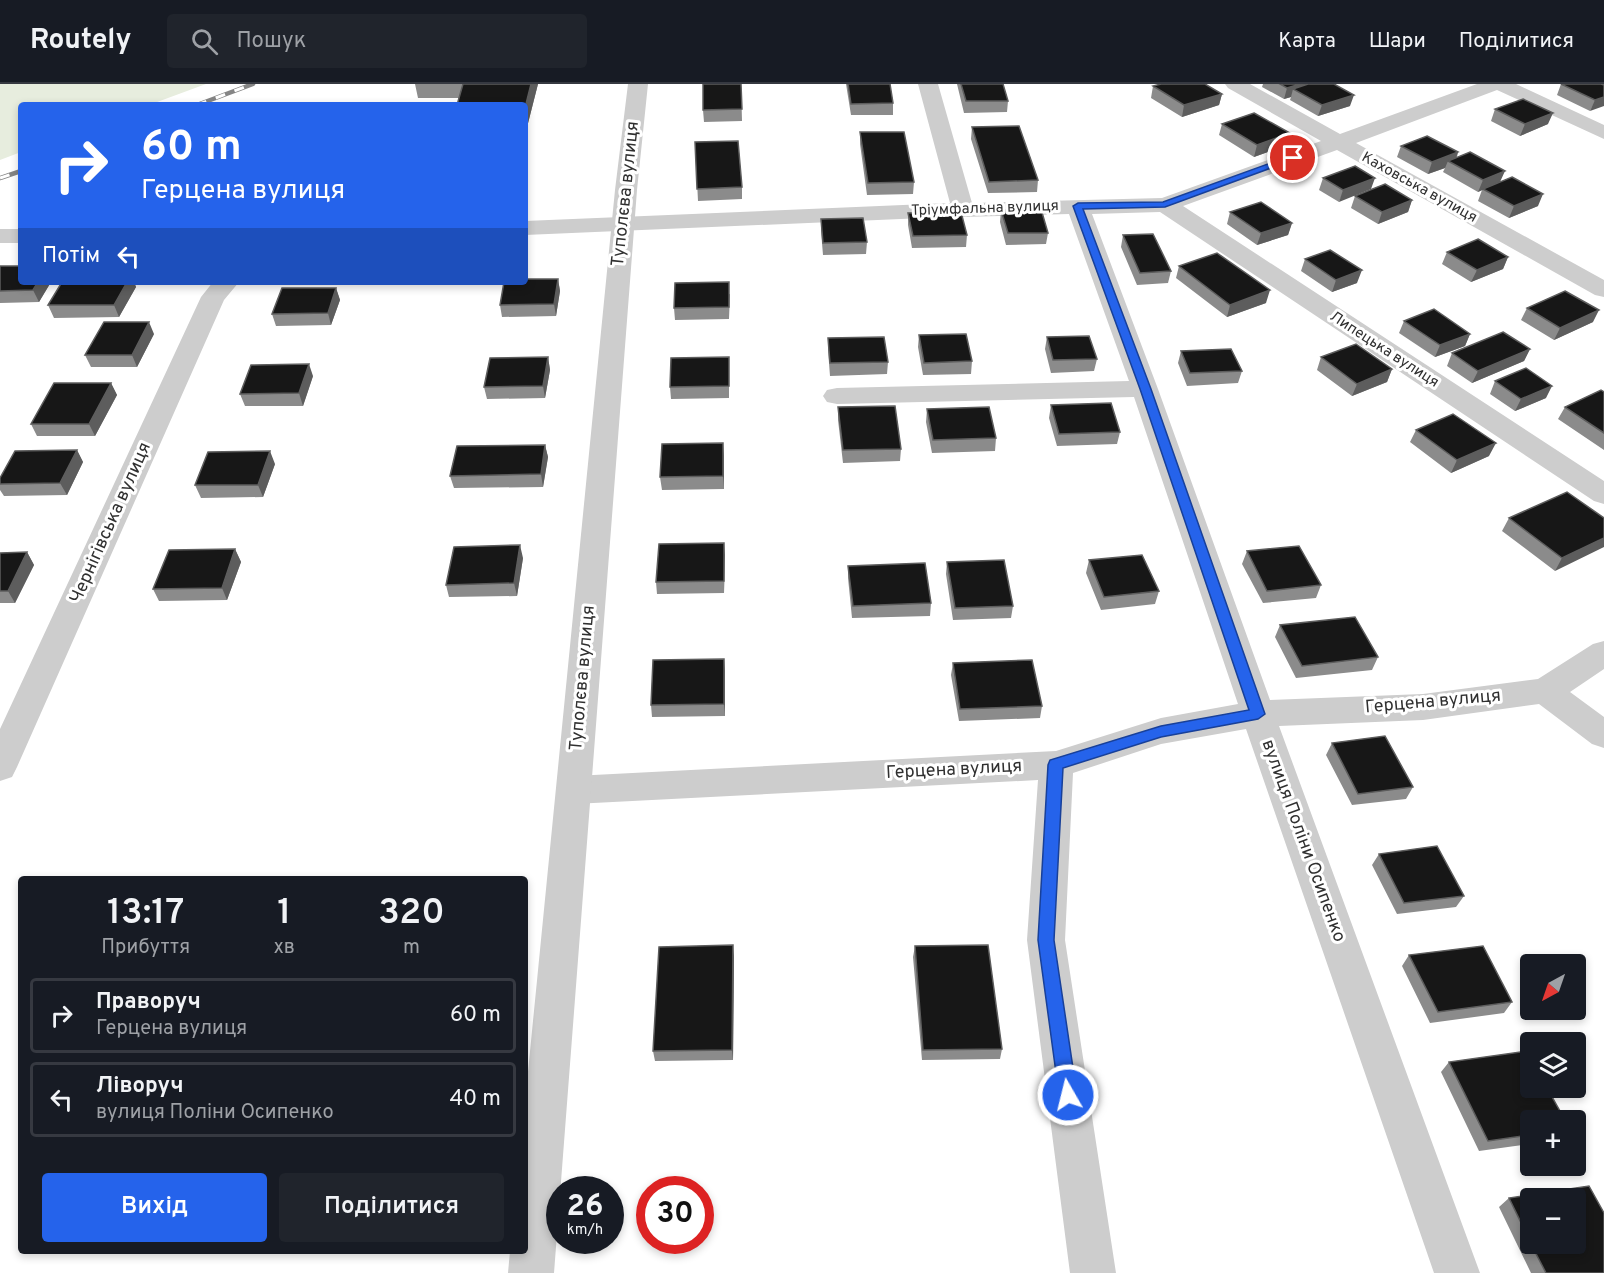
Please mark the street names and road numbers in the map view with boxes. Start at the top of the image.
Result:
street label: Туполєва вулиця [607,120,645,268]
street label: Каховська вулиця [1358,148,1480,228]
street label: Тріумфальна вулиця [911,197,1059,221]
street label: Липецька вулиця [1326,308,1442,392]
street label: Чернігівська вулиця [65,439,157,607]
street label: Туполєва вулиця [565,604,601,752]
street label: Герцена вулиця [1364,685,1502,719]
street label: вулиця Поліни Осипенко [1256,737,1350,945]
street label: Герцена вулиця [885,755,1023,785]

